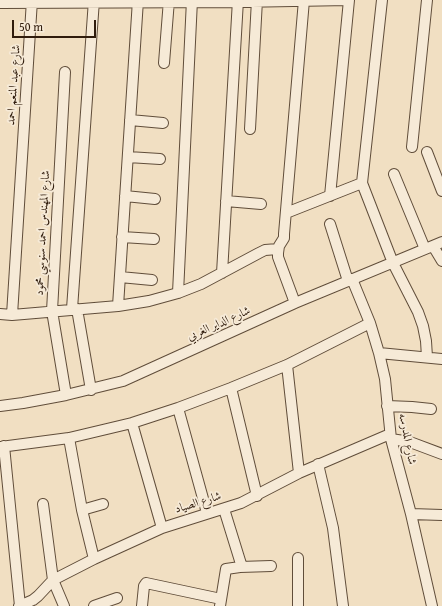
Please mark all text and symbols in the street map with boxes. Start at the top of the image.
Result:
scale bar [14,12,98,38]
text: 50 m [19,18,43,35]
street label: شارع عبد المنعم احمد [4,44,24,126]
street label: شارع المهندس احمد سنوسي محمود [33,170,53,296]
street label: شارع الداير الغربي [185,304,253,344]
street label: شارع المدرسه [395,412,419,466]
street label: شارع الصياد [173,489,223,517]

